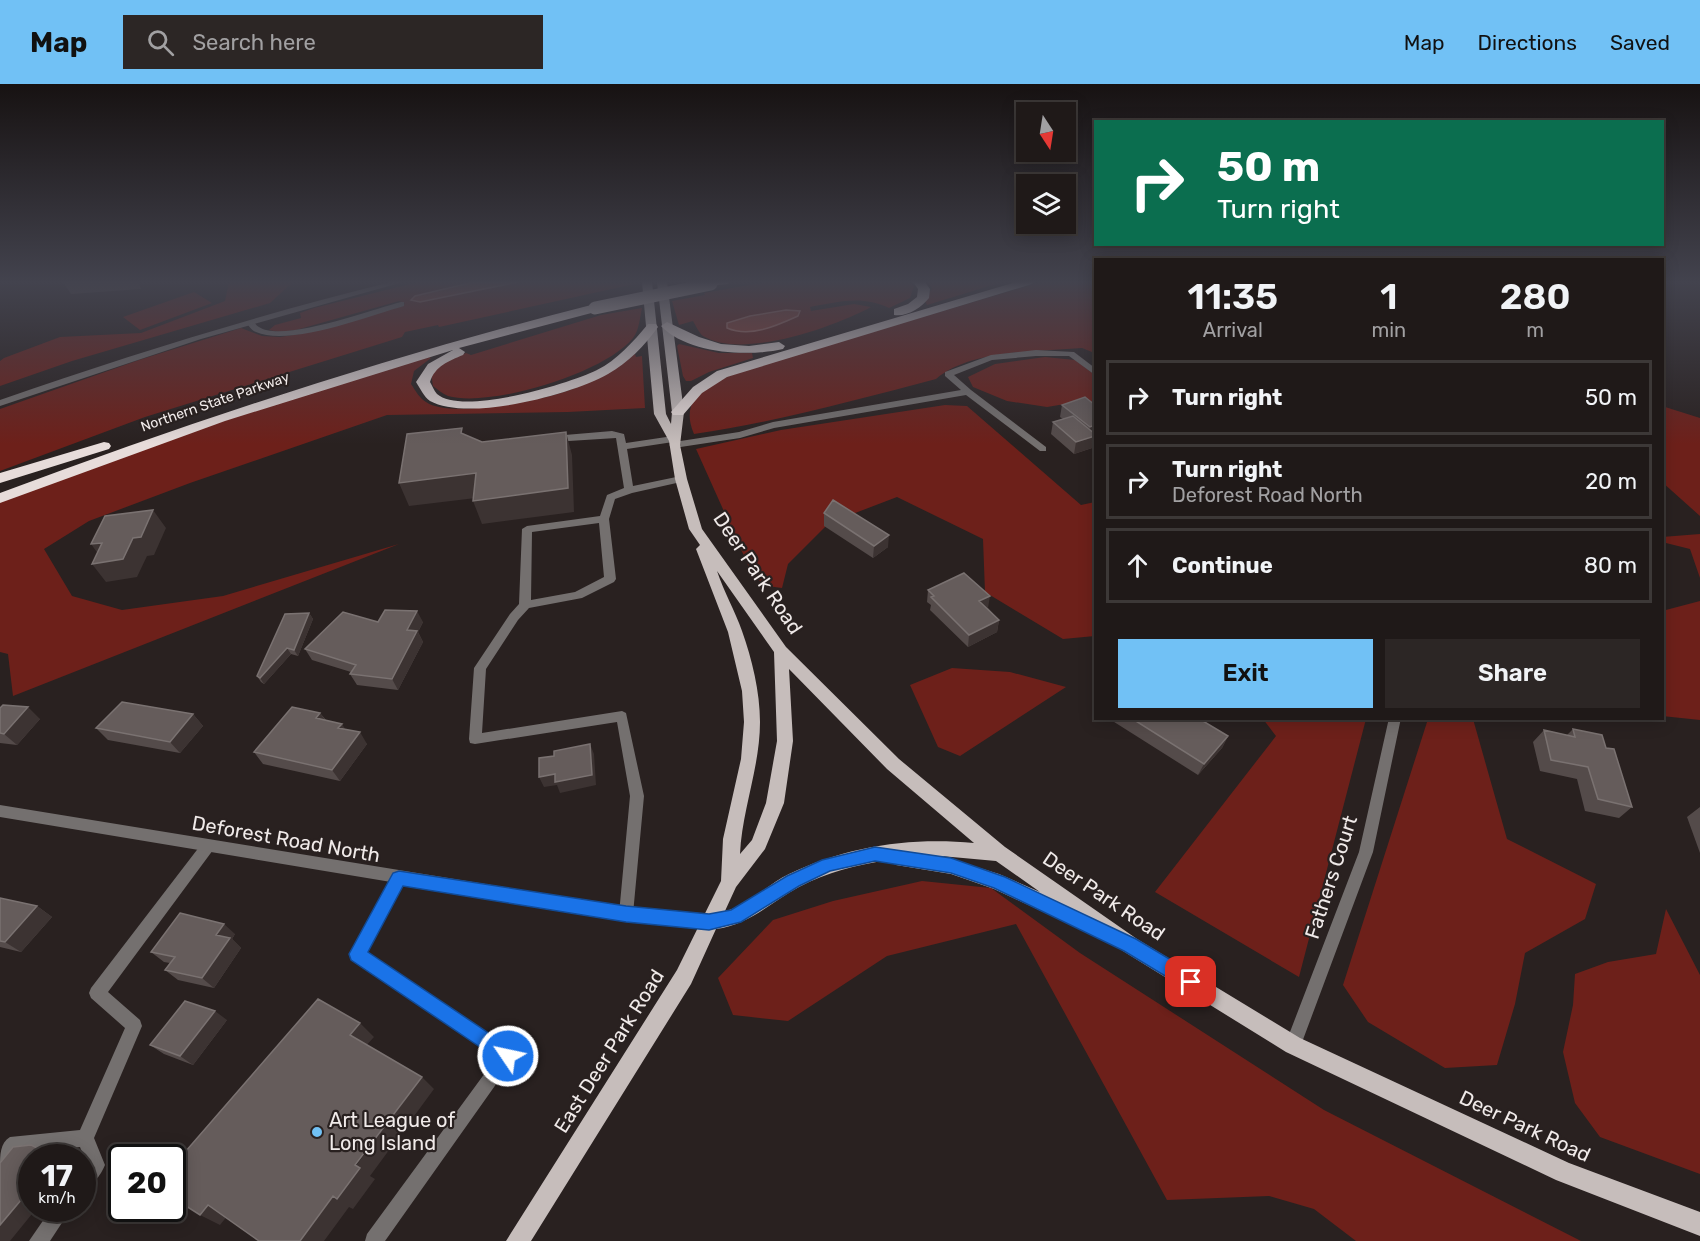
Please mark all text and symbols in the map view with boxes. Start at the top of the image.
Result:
search box [123,15,543,69]
text: Map [30,26,87,59]
icon: search [144,26,177,59]
text: Search here [192,29,316,56]
text: Map [1404,30,1445,55]
text: Directions [1478,30,1577,55]
text: Saved [1610,30,1670,55]
north arrow [1016,102,1076,162]
map controls [1016,102,1076,234]
text: 50 m [1217,142,1320,192]
icon: right [1118,144,1196,222]
button: layers [1016,174,1076,234]
text: Turn right [1217,193,1340,225]
text: 11:35 [1187,275,1278,318]
text: 1 [1380,275,1398,318]
text: 280 [1500,275,1571,318]
text: Arrival [1203,318,1263,342]
text: min [1372,318,1406,342]
text: m [1526,318,1544,342]
street label: Northern State Parkway [138,368,292,435]
icon: right [1121,381,1154,414]
text: Turn right [1172,384,1282,411]
text: 50 m [1585,384,1637,411]
text: Turn right [1172,456,1282,483]
icon: right [1121,465,1154,498]
text: 20 m [1585,468,1637,495]
text: Deforest Road North [1172,483,1363,507]
street label: Deer Park Road [708,507,808,639]
icon: ahead [1121,549,1154,582]
text: Continue [1172,552,1273,579]
text: 80 m [1584,552,1637,579]
button: Exit [1118,639,1373,708]
button: Share [1385,639,1640,708]
street label: Deforest Road North [190,811,382,867]
street label: Fathers Court [1300,812,1362,942]
street label: Deer Park Road [1038,846,1170,946]
pin [1165,956,1216,1007]
street label: East Deer Park Road [549,965,669,1137]
icon: arrive [1174,965,1207,998]
position arrow [476,1024,540,1088]
street label: Deer Park Road [1456,1085,1594,1167]
place label: Art League of Long Island [329,1108,455,1155]
marker: Art League of Long Island [310,1125,324,1139]
speed limit sign: 20 [108,1144,186,1222]
text: 17 [41,1158,73,1194]
text: km/h [38,1189,76,1207]

